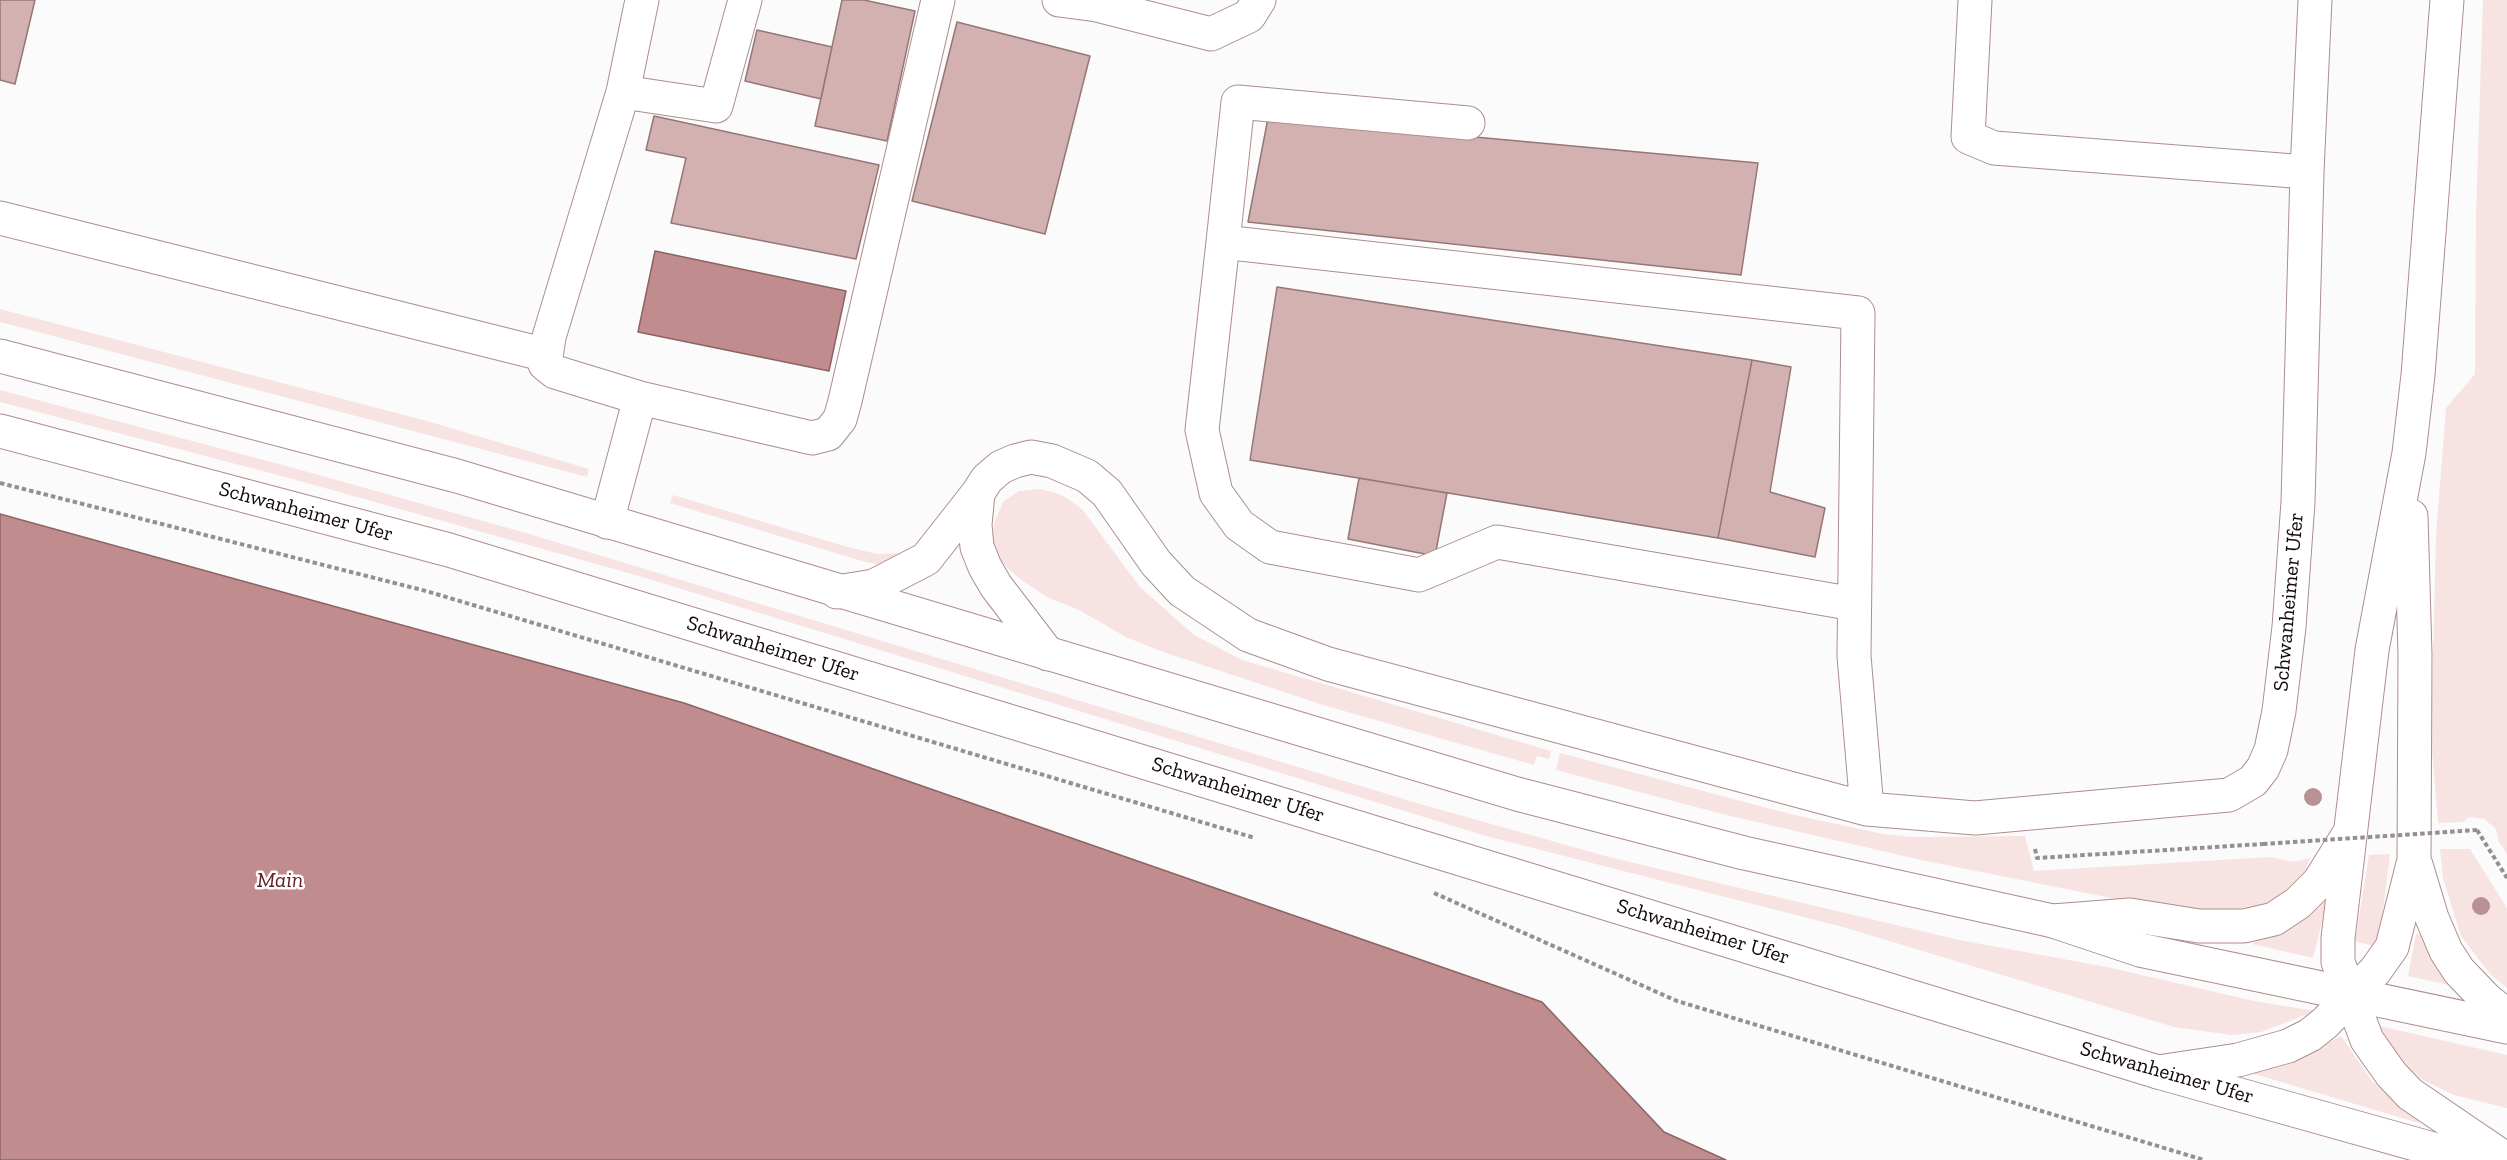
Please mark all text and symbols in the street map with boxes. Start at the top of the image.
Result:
street label: Schwanheimer Ufer [216,477,396,547]
street label: Schwanheimer Ufer [2269,512,2309,692]
street label: Schwanheimer Ufer [684,611,862,687]
street label: Schwanheimer Ufer [1149,752,1327,828]
water label: Main [257,868,303,894]
street label: Schwanheimer Ufer [1614,894,1792,970]
street label: Schwanheimer Ufer [2077,1036,2257,1110]

